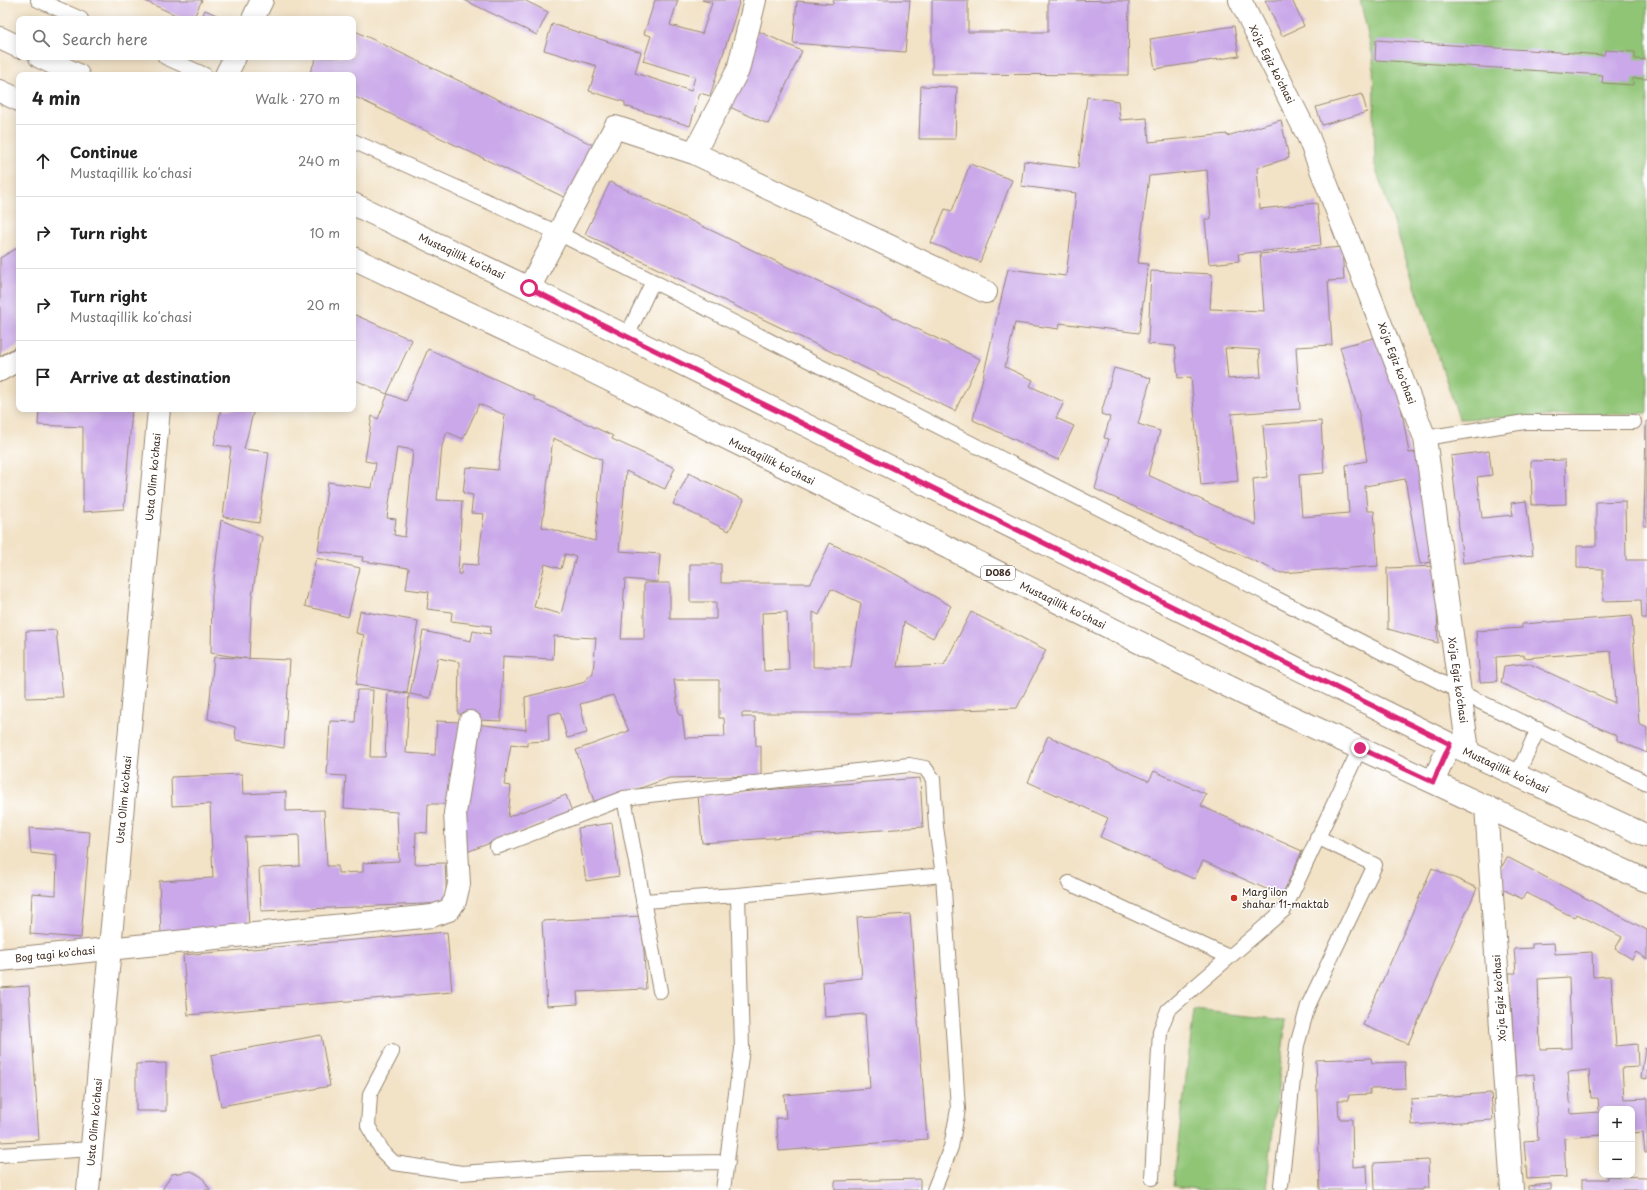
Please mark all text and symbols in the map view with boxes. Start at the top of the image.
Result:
search box [16,16,356,60]
street label: Xoʻja Egiz ko'chasi [1246,22,1299,106]
icon: search [30,27,52,49]
text: Search here [62,27,148,50]
text: 4 min [32,85,80,111]
text: Walk · 270 m [255,89,340,108]
text: Continue [70,140,138,163]
icon: ahead [32,150,54,172]
text: 240 m [298,151,340,170]
text: Mustaqillik koʻchasi [70,163,192,182]
text: Turn right [70,221,147,244]
icon: right [32,222,54,244]
text: 10 m [310,223,340,242]
street label: Mustaqillik koʻchasi [416,229,508,283]
route start [520,279,538,297]
text: Turn right [70,284,147,307]
icon: right [32,294,54,316]
text: 20 m [306,295,340,314]
text: Mustaqillik koʻchasi [70,307,192,326]
street label: Xoʻja Egiz ko'chasi [1375,320,1420,406]
text: Arrive at destination [70,365,231,388]
icon: arrive [32,366,54,388]
street label: Usta Olim ko'chasi [141,432,164,522]
street label: Mustaqillik koʻchasi [726,433,818,489]
road number: D086 [981,566,1015,580]
street label: Mustaqillik koʻchasi [1017,577,1109,633]
street label: Xoʻja Egiz ko'chasi [1445,636,1472,724]
route end [1351,739,1369,757]
street label: Mustaqillik koʻchasi [1460,743,1552,797]
street label: Usta Olim ko'chasi [112,755,134,844]
place label: Marg'ilon shahar 11-maktab [1242,884,1329,911]
marker: Marg'ilon shahar 11-maktab [1229,893,1239,903]
street label: Bog tagi koʻchasi [14,942,96,965]
street label: Xoʻja Egiz ko'chasi [1488,954,1509,1042]
street label: Usta Olim ko'chasi [82,1077,105,1167]
map controls [1599,1106,1635,1178]
button: + [1599,1106,1635,1142]
button: − [1599,1142,1635,1178]

